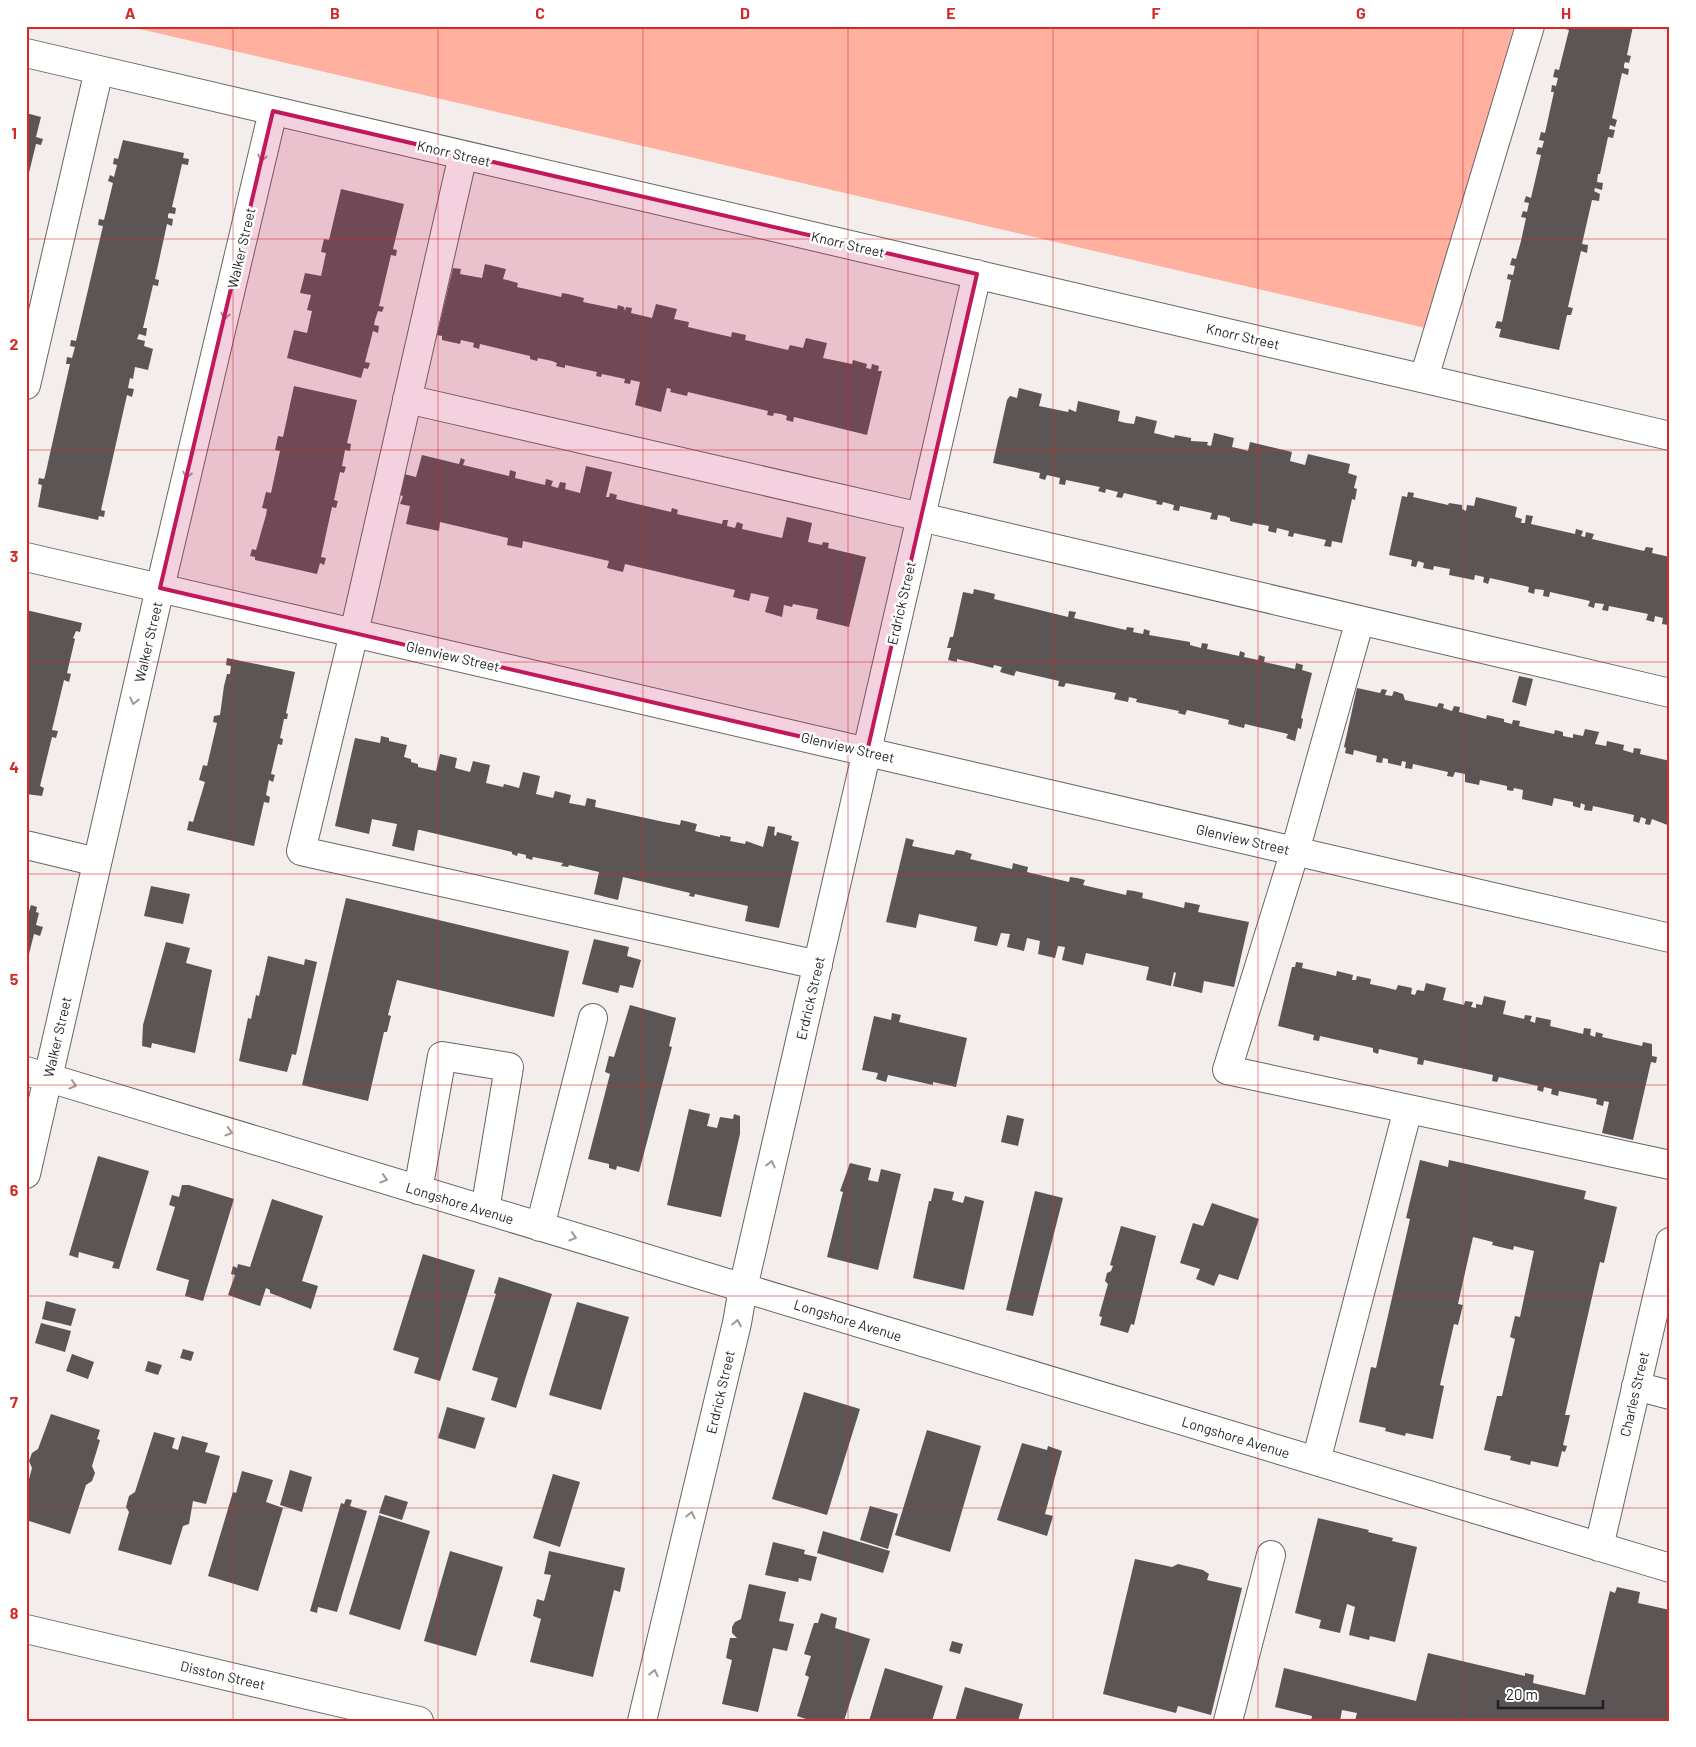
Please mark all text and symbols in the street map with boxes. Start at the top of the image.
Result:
text: A [125,3,136,22]
text: B [330,3,340,22]
text: C [535,3,545,22]
text: D [740,3,750,22]
text: E [946,3,956,22]
text: F [1152,3,1161,22]
text: G [1356,3,1366,22]
text: H [1561,3,1571,22]
text: 1 [11,123,17,142]
street label: Knorr Street [416,136,492,170]
one-way arrow [257,154,268,163]
street label: Walker Street [223,206,259,290]
street label: Knorr Street [810,227,886,261]
one-way arrow [220,312,231,321]
street label: Knorr Street [1205,319,1281,353]
text: 2 [10,334,19,353]
one-way arrow [182,470,193,479]
text: 3 [10,546,18,565]
street label: Erdrick Street [883,560,919,646]
street label: Walker Street [130,600,166,684]
street label: Glenview Street [405,637,501,675]
one-way arrow [129,696,140,705]
street label: Glenview Street [800,728,896,766]
text: 4 [9,757,19,776]
street label: Glenview Street [1195,820,1291,858]
street label: Erdrick Street [792,955,828,1041]
text: 5 [10,969,19,988]
street label: Walker Street [39,995,75,1079]
one-way arrow [68,1080,77,1090]
one-way arrow [224,1127,232,1137]
one-way arrow [765,1160,776,1169]
one-way arrow [379,1174,388,1184]
street label: Longshore Avenue [404,1178,516,1228]
text: 6 [10,1180,19,1199]
one-way arrow [568,1232,577,1242]
street label: Longshore Avenue [792,1295,904,1345]
one-way arrow [731,1319,741,1327]
street label: Erdrick Street [702,1349,738,1435]
street label: Charles Street [1616,1350,1652,1438]
text: 7 [10,1392,18,1411]
street label: Longshore Avenue [1180,1412,1292,1462]
one-way arrow [685,1511,696,1520]
text: 8 [10,1603,19,1622]
street label: Disston Street [179,1657,267,1693]
one-way arrow [648,1669,659,1678]
scale bar [1498,1677,1604,1709]
text: 20 m [1506,1685,1538,1703]

